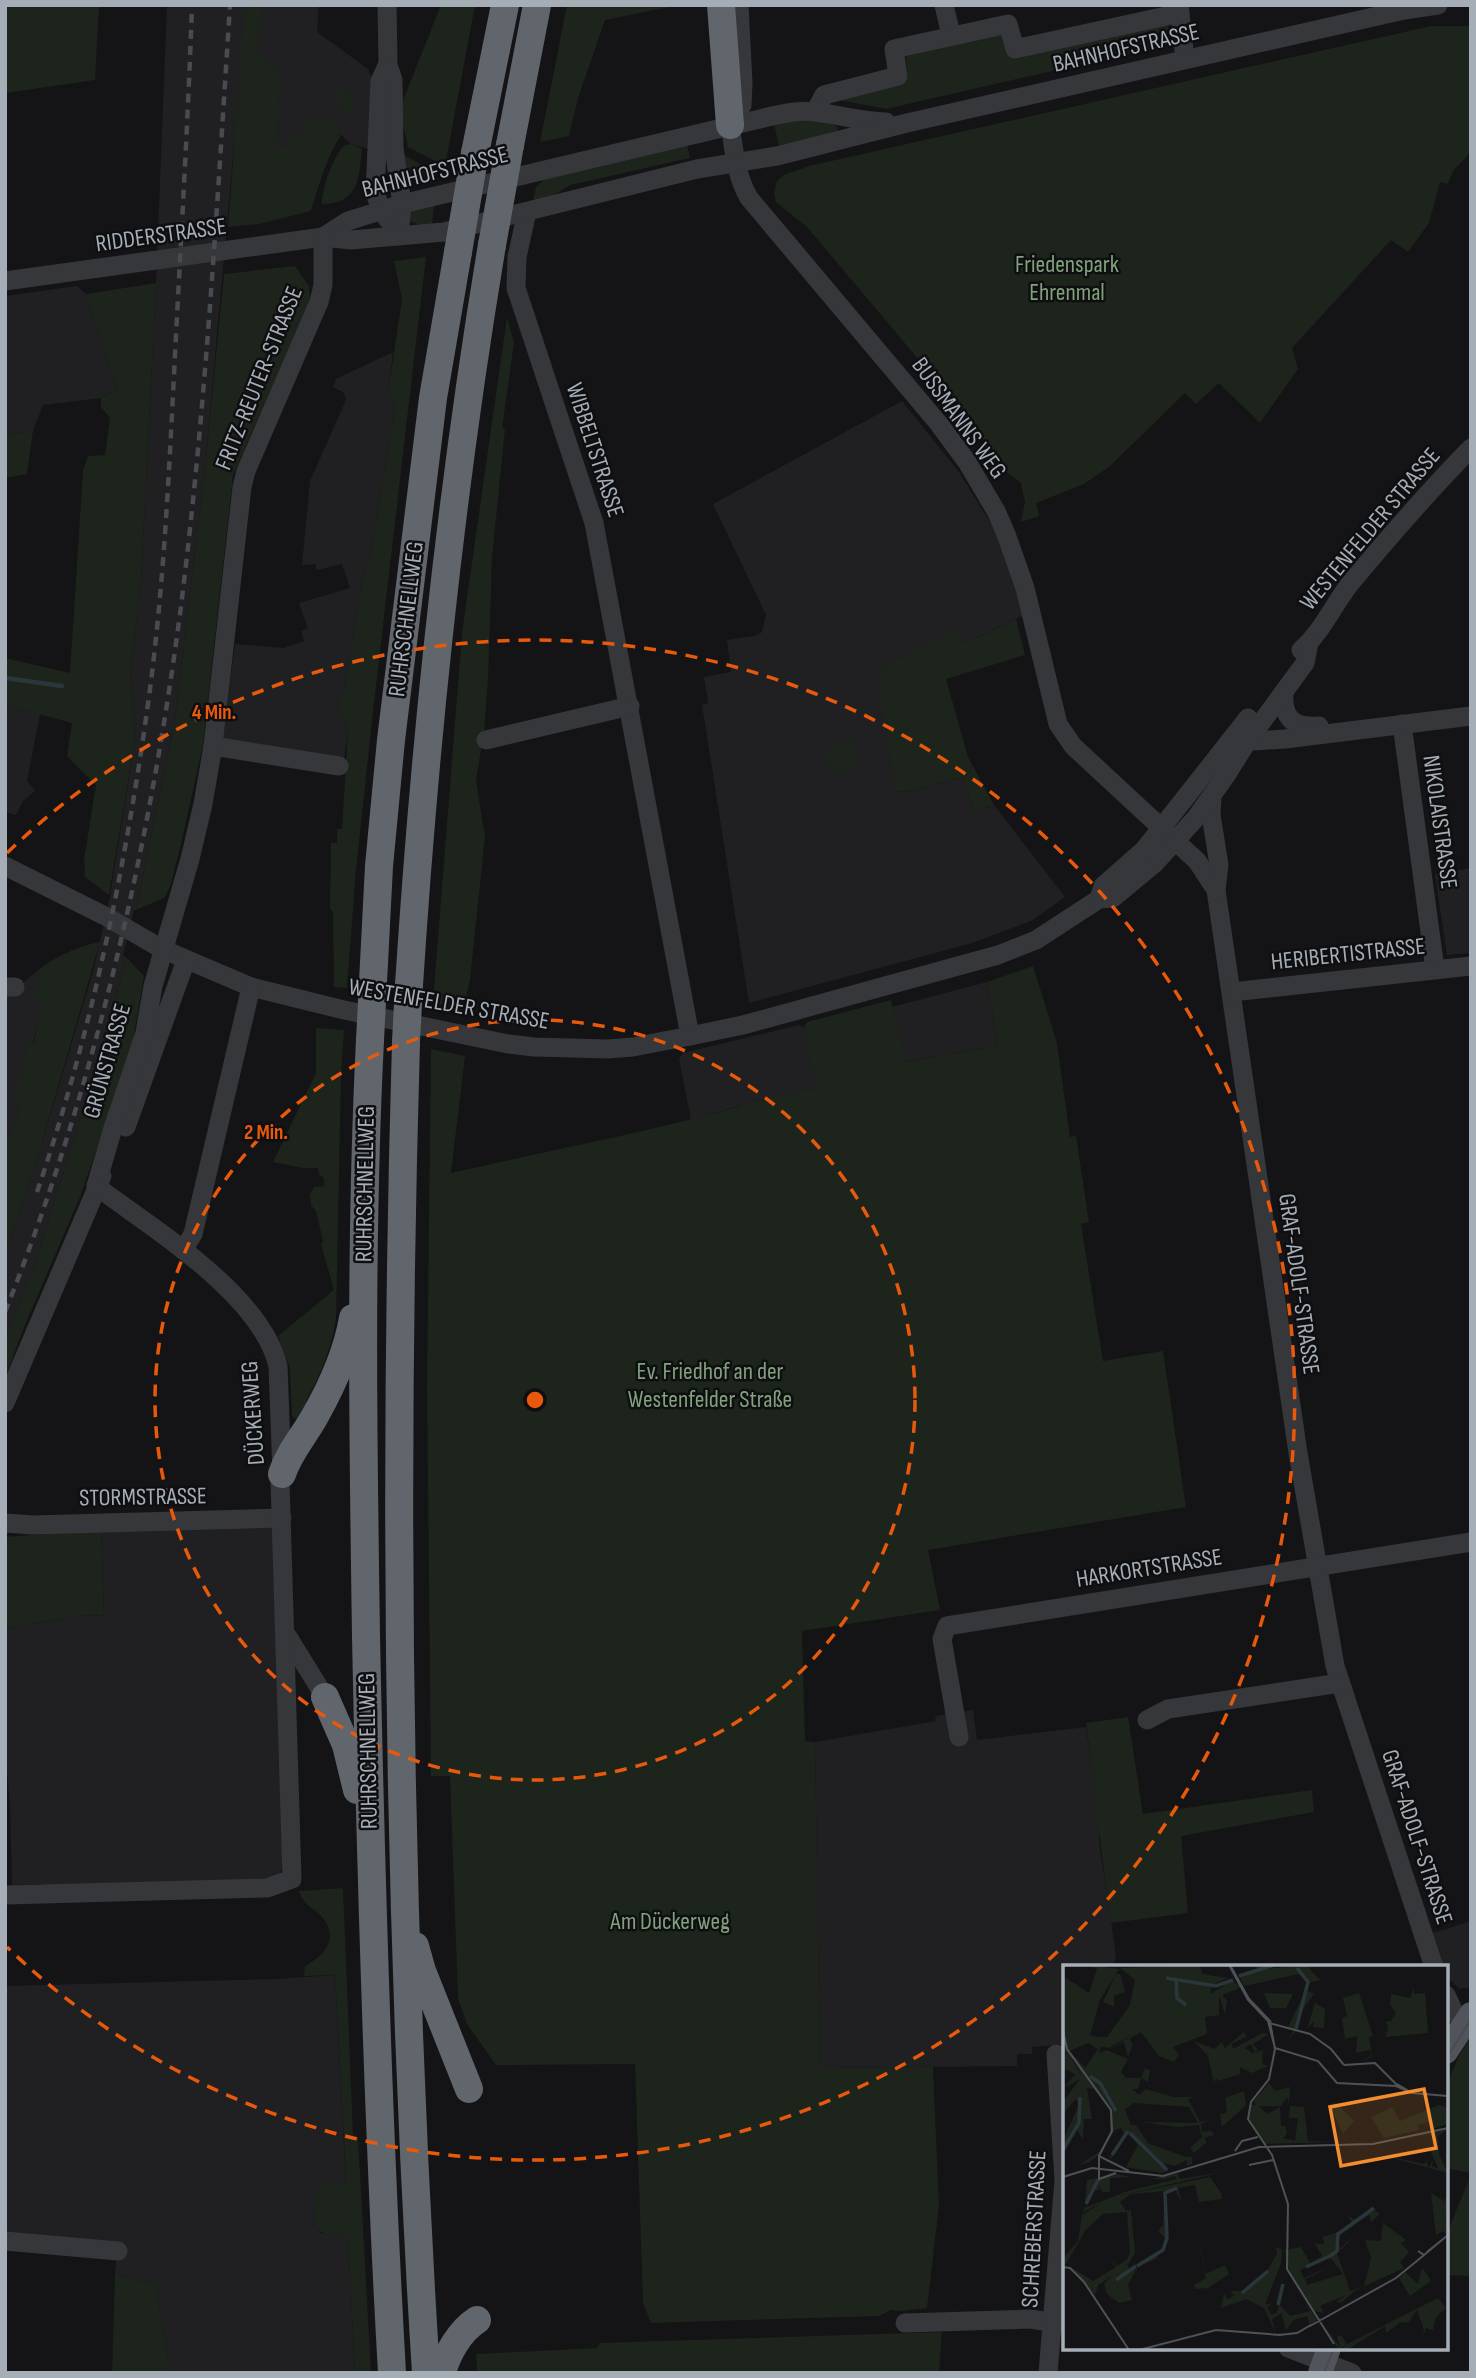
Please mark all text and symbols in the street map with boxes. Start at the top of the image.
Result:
street label: BAHNHOFSTRASSE [1050,17,1202,79]
street label: BAHNHOFSTRASSE [359,140,511,204]
street label: RIDDERSTRASSE [94,211,228,259]
park label: Friedenspark Ehrenmal [1015,250,1119,307]
street label: FRITZ-REUTER-STRASSE [209,282,309,474]
street label: BUSSMANNS WEG [905,352,1013,484]
street label: WIBBELTSTRASSE [560,379,630,521]
street label: WESTENFELDER STRASSE [1294,442,1446,616]
street label: RUHRSCHNELLWEG [382,540,430,698]
text: 4 Min. [192,700,236,725]
street label: NIKOLAISTRASSE [1416,753,1464,891]
street label: HERIBERTISTRASSE [1269,931,1427,977]
street label: WESTENFELDER STRASSE [346,972,552,1036]
street label: GRÜNSTRASSE [77,1000,137,1122]
street label: RUHRSCHNELLWEG [349,1106,381,1262]
text: 2 Min. [244,1120,288,1145]
street label: GRAF-ADOLF-STRASSE [1272,1192,1326,1376]
park label: Ev. Friedhof an der Westenfelder Straße [628,1357,792,1414]
street label: DÜCKERWEG [235,1360,271,1466]
centre of rings [523,1388,547,1412]
street label: STORMSTRASSE [79,1481,207,1513]
street label: HARKORTSTRASSE [1074,1542,1224,1594]
street label: RUHRSCHNELLWEG [352,1673,384,1829]
street label: GRAF-ADOLF-STRASSE [1375,1746,1459,1928]
park label: Am Dückerweg [609,1907,730,1936]
inset map [1063,1965,1448,2350]
street label: SCHREBERSTRASSE [1015,2149,1053,2309]

